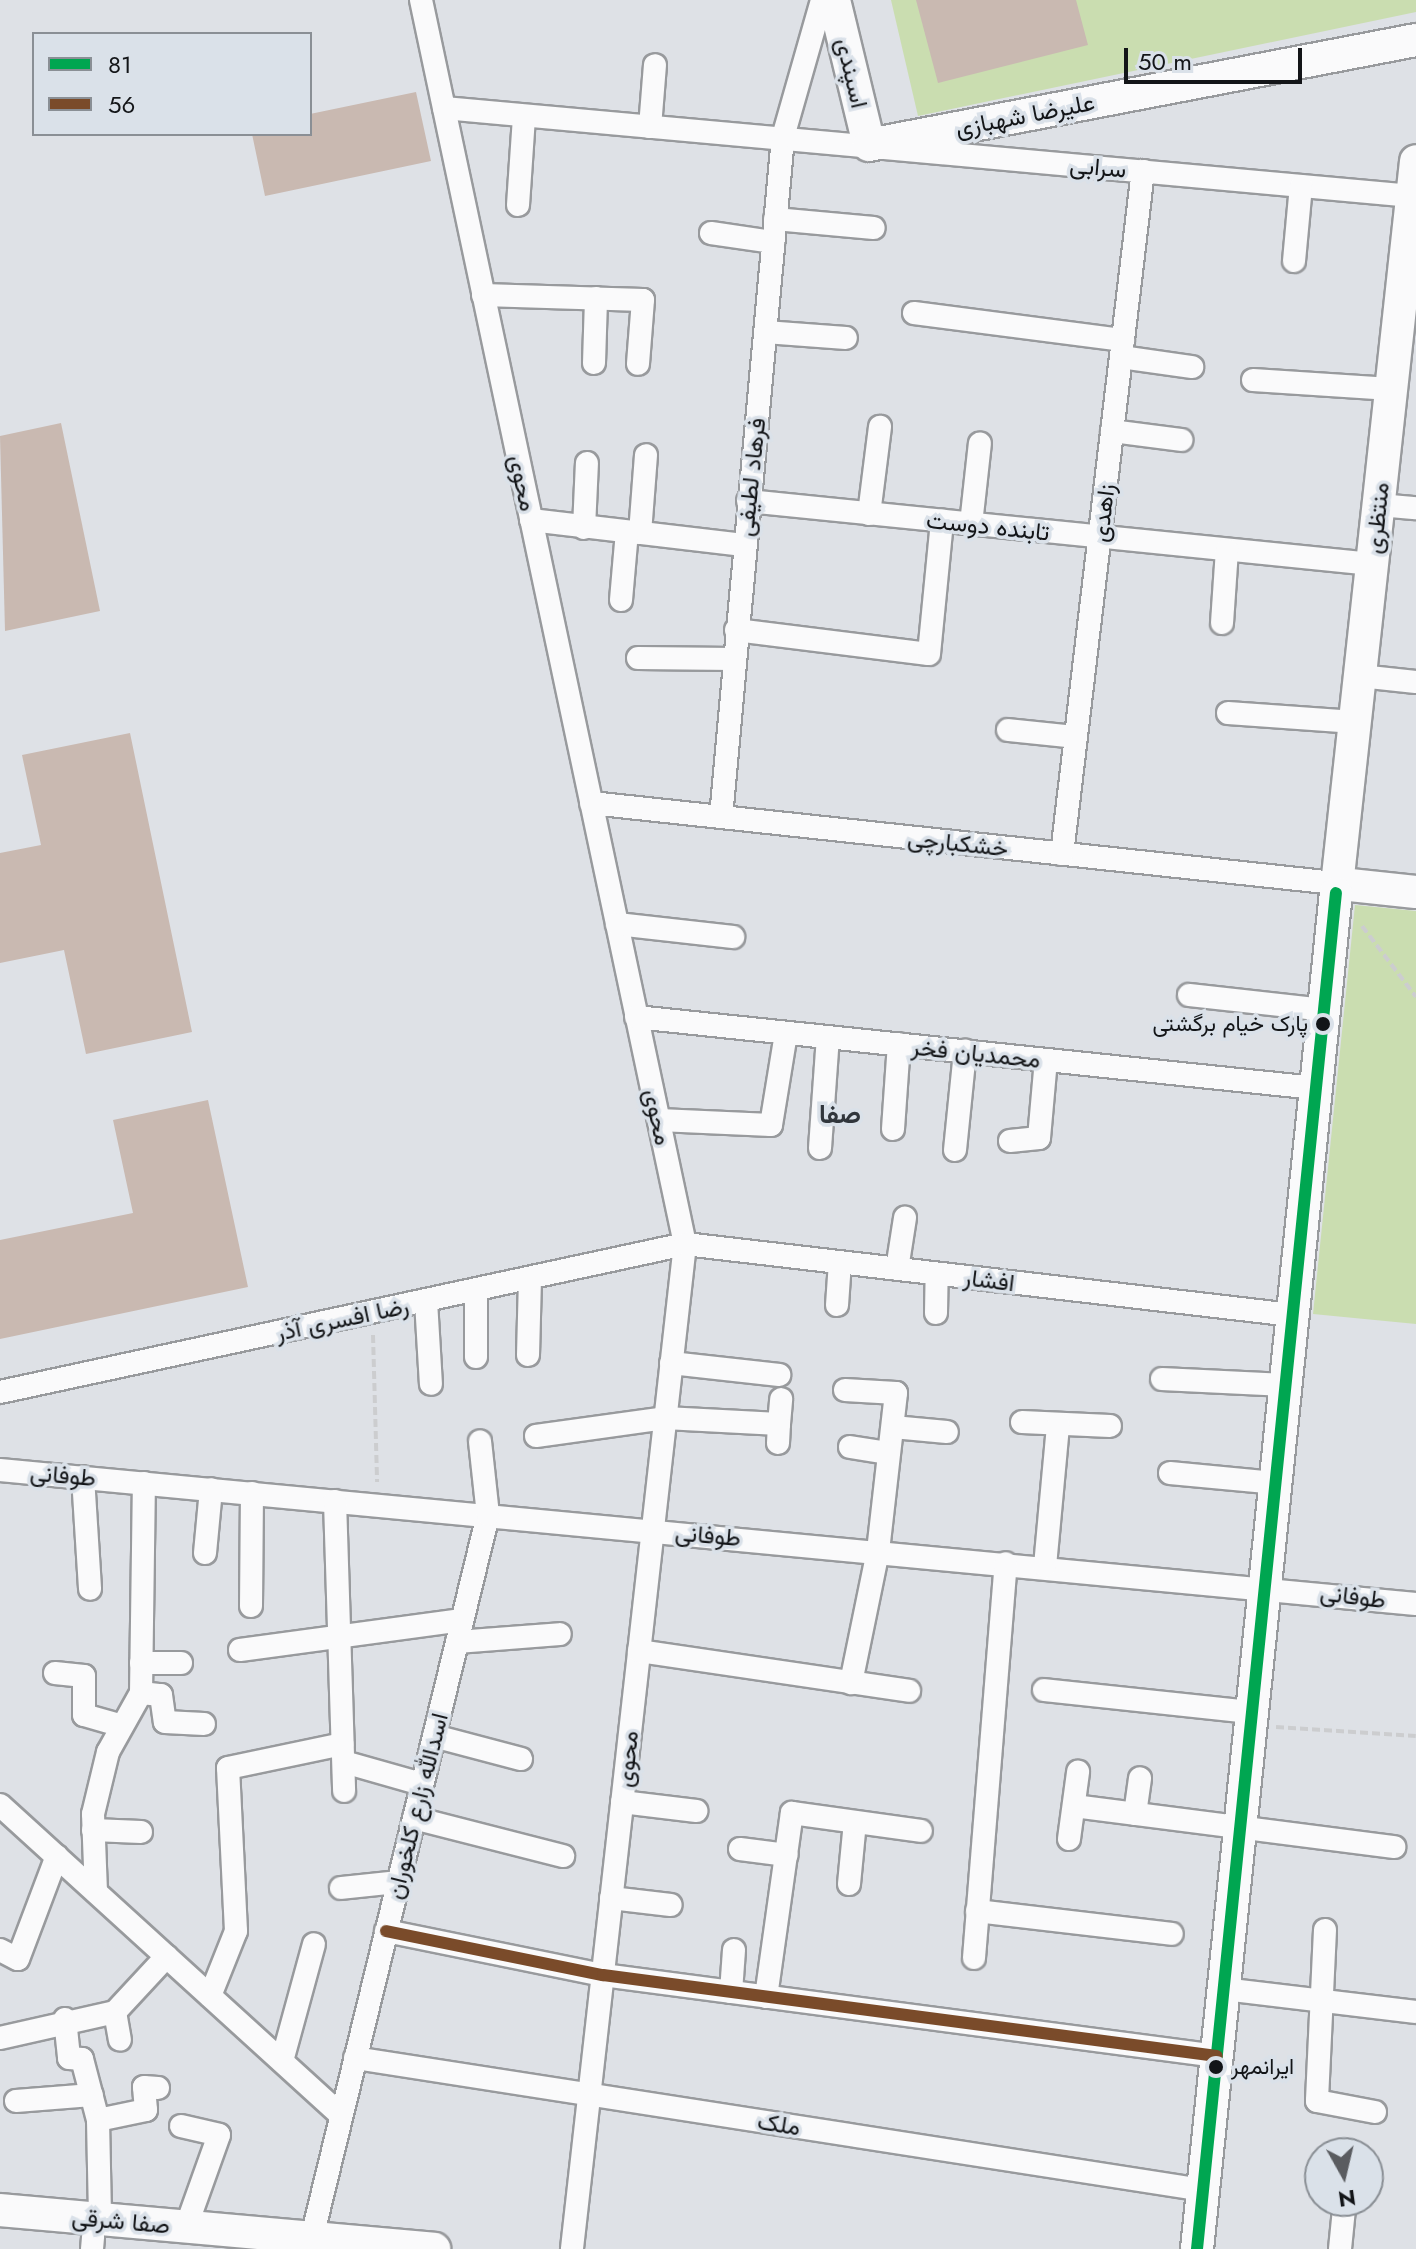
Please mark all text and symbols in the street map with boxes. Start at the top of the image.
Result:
legend [32,32,312,136]
scale bar [1128,32,1306,82]
street label: اسپندی [830,35,874,111]
text: 50 m [1138,44,1192,79]
text: 81 [108,47,132,82]
text: 56 [108,87,135,122]
street label: علیرضا شهبازی [953,87,1097,143]
street label: سرابی [1068,150,1128,184]
street label: فرهاد لطیفی [730,416,772,538]
street label: محوی [503,452,543,514]
street label: منتظری [1359,481,1395,555]
street label: زاهدی [1085,482,1121,544]
street label: تابنده دوست [925,505,1051,547]
street label: خشکبارچی [906,823,1010,863]
place label: پارک خیام برگشتی [1152,1011,1308,1037]
marker: پارک خیام برگشتی [1315,1016,1331,1032]
street label: محمدیان فخر [910,1032,1042,1074]
street label: محوی [638,1086,678,1148]
district label: صفا [819,1099,861,1131]
street label: افشار [962,1263,1016,1297]
street label: رضا افسری آذر [273,1291,411,1347]
street label: طوفانی [29,1458,97,1492]
street label: طوفانی [674,1518,742,1552]
street label: طوفانی [1319,1578,1387,1614]
street label: اسدالله زارع کلخوران [380,1710,454,1902]
street label: محوی [610,1729,644,1789]
place label: ایرانمهر [1231,2054,1294,2080]
marker: ایرانمهر [1208,2059,1224,2075]
street label: ملک [755,2106,803,2142]
north arrow [1304,2137,1384,2217]
text: N [1336,2182,1358,2216]
street label: صفا شرقی [71,2202,171,2240]

